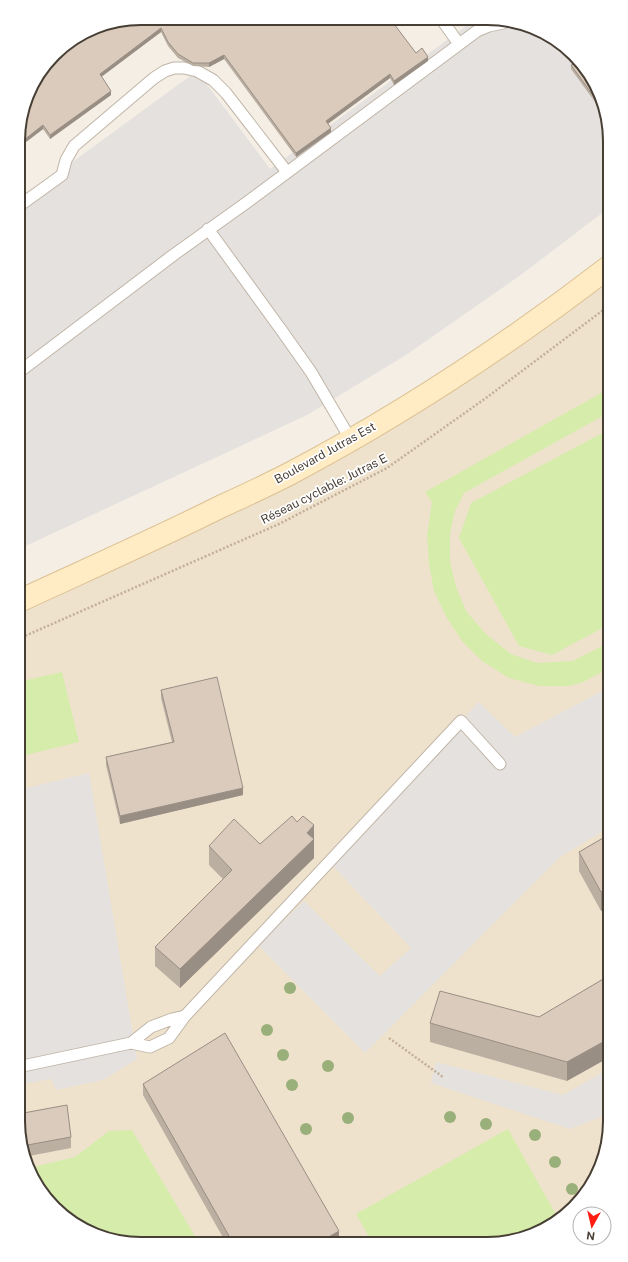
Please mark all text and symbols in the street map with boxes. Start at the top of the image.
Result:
street label: Boulevard Jutras Est [272,419,378,487]
street label: Réseau cyclable: Jutras E [259,451,389,527]
north arrow [572,1206,612,1246]
text: N [586,1229,596,1242]

